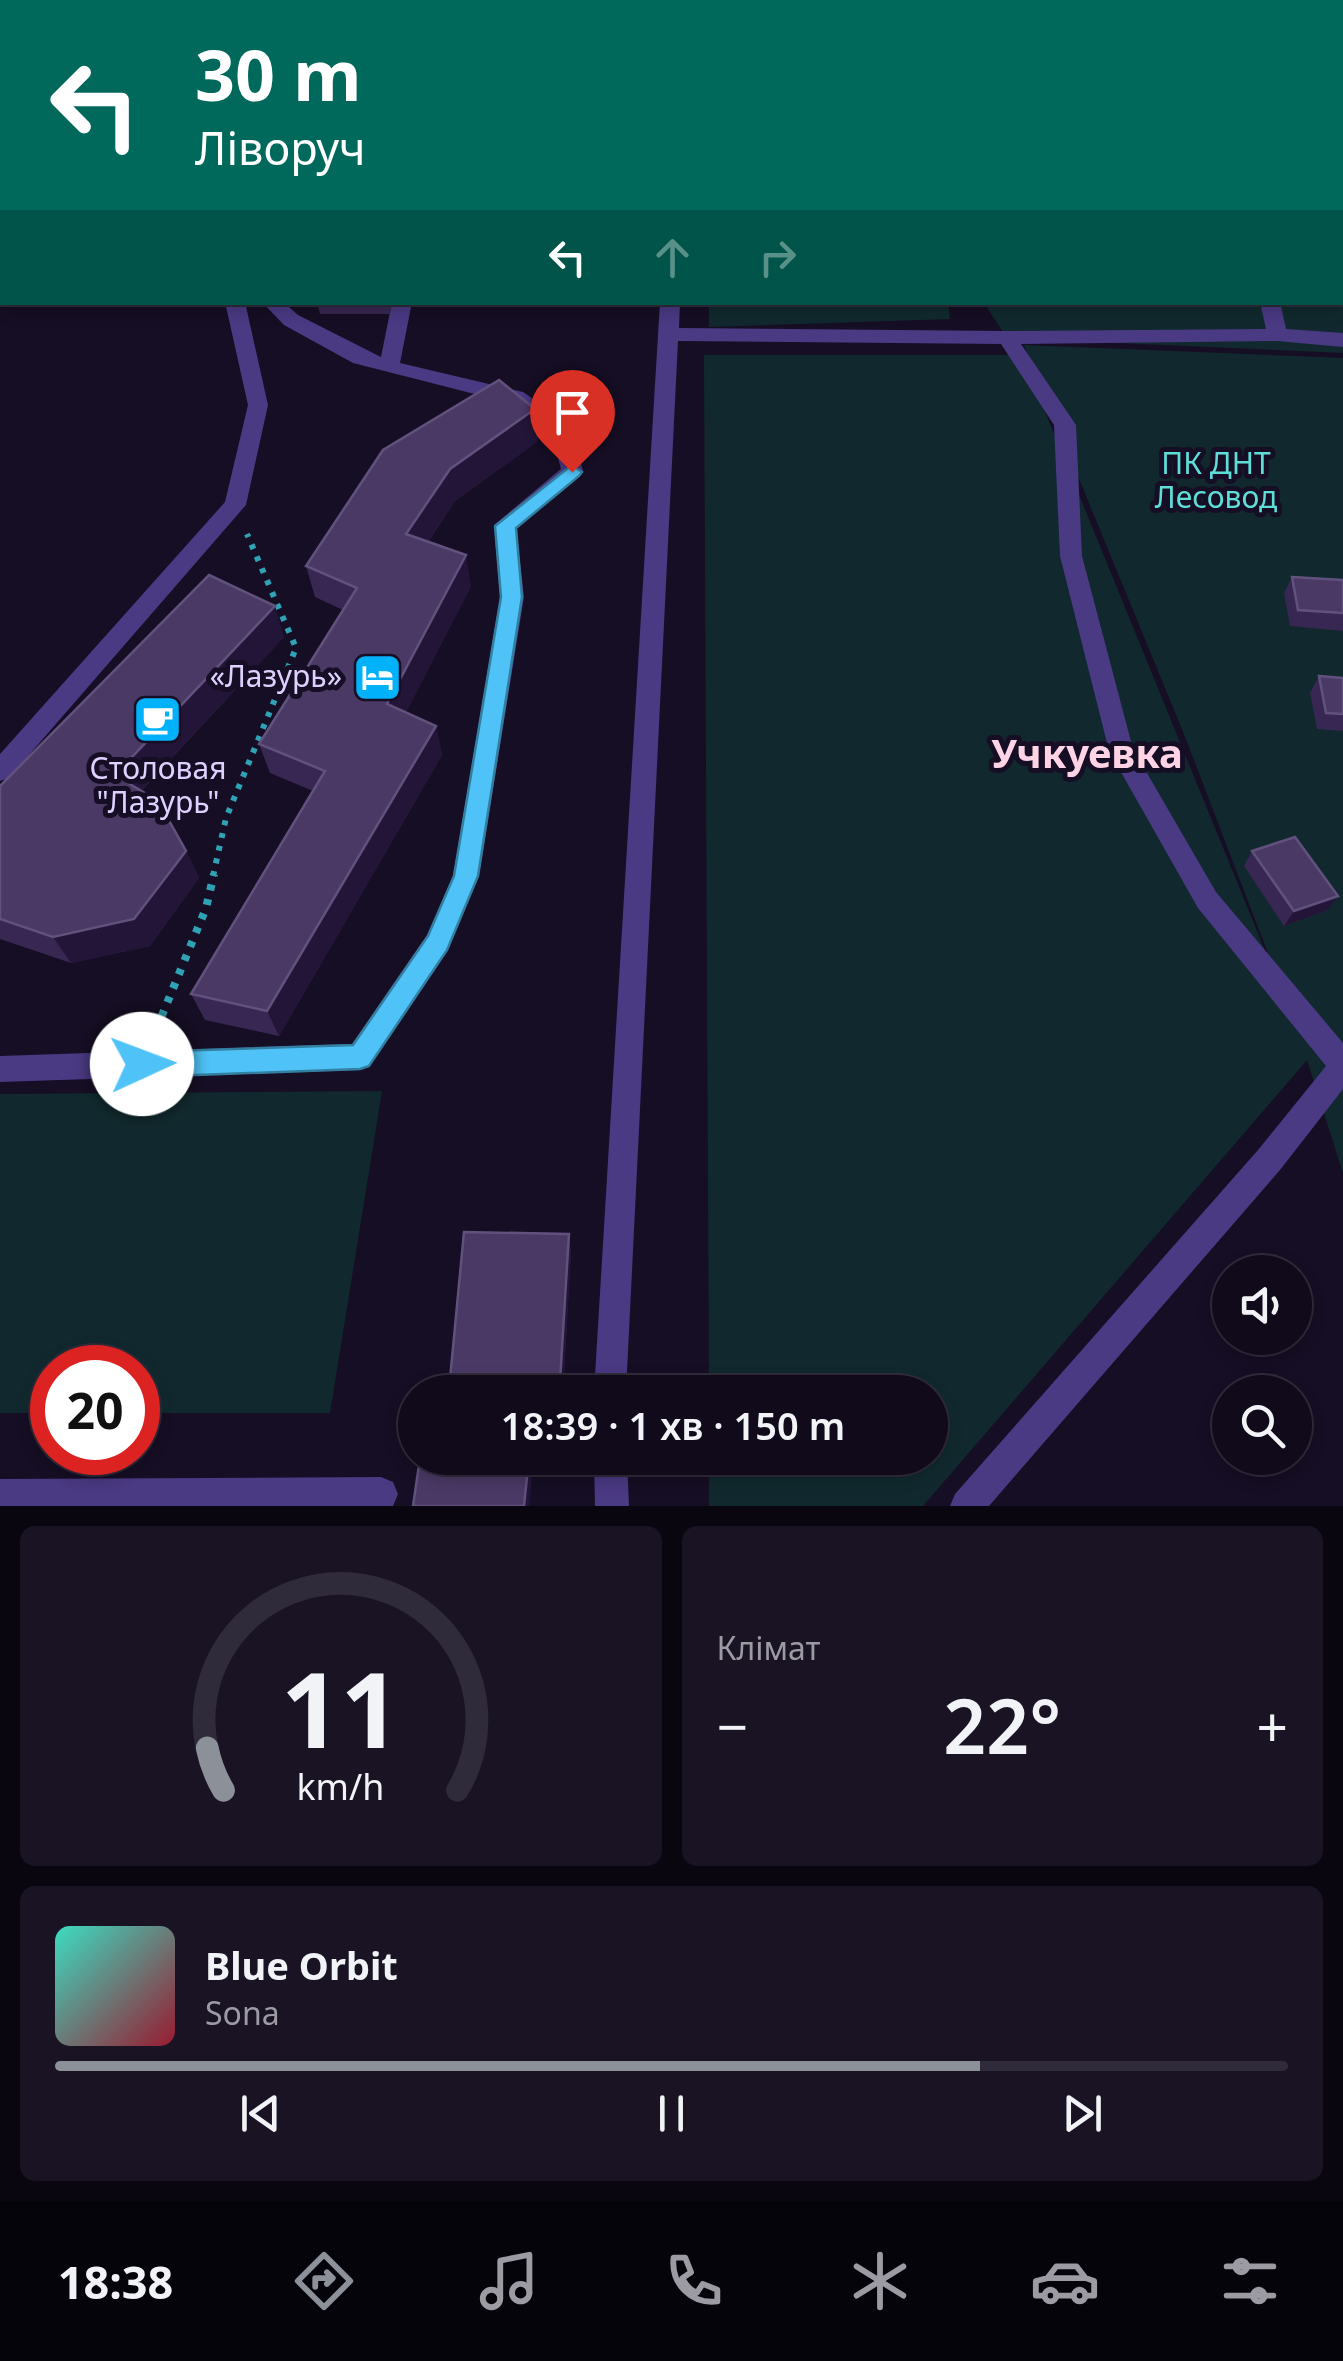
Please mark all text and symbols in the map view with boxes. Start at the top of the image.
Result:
text: 30 m [195,26,362,122]
icon: left [30,40,160,170]
text: Ліворуч [195,117,366,178]
icon: left [540,230,595,285]
icon: ahead [645,230,700,285]
icon: right [750,230,805,285]
pin [530,370,615,473]
icon: arrive [545,385,600,440]
park label: ПК ДНТ Лесовод [1155,442,1277,517]
hotel icon: «Лазурь» [351,651,403,703]
place label: «Лазурь» [210,655,342,696]
cafe icon: Столовая "Лазурь" [132,694,184,746]
district label: Учкуевка [991,725,1183,780]
place label: Столовая "Лазурь" [89,747,227,822]
position arrow [90,1012,194,1116]
map controls [1212,1255,1312,1475]
button: sound [1212,1255,1312,1355]
speed limit sign: 20 [30,1345,160,1475]
button: search [1212,1375,1312,1475]
text: 18:39 · 1 хв · 150 m [501,1399,845,1451]
text: Клімат [717,1626,820,1669]
text: 11 [281,1637,400,1778]
text: 22° [943,1674,1061,1776]
text: − [717,1688,748,1763]
text: + [1257,1688,1288,1763]
text: km/h [297,1762,385,1810]
text: Blue Orbit [205,1939,398,1991]
text: Sona [205,1991,280,2034]
icon: previous [233,2086,288,2141]
icon: pause [644,2086,699,2141]
icon: next [1055,2086,1110,2141]
icon: directions [289,2246,359,2316]
icon: music [474,2246,544,2316]
icon: phone [659,2246,729,2316]
icon: climate [845,2246,915,2316]
icon: car [1030,2246,1100,2316]
icon: filters [1215,2246,1285,2316]
text: 18:38 [58,2251,173,2312]

